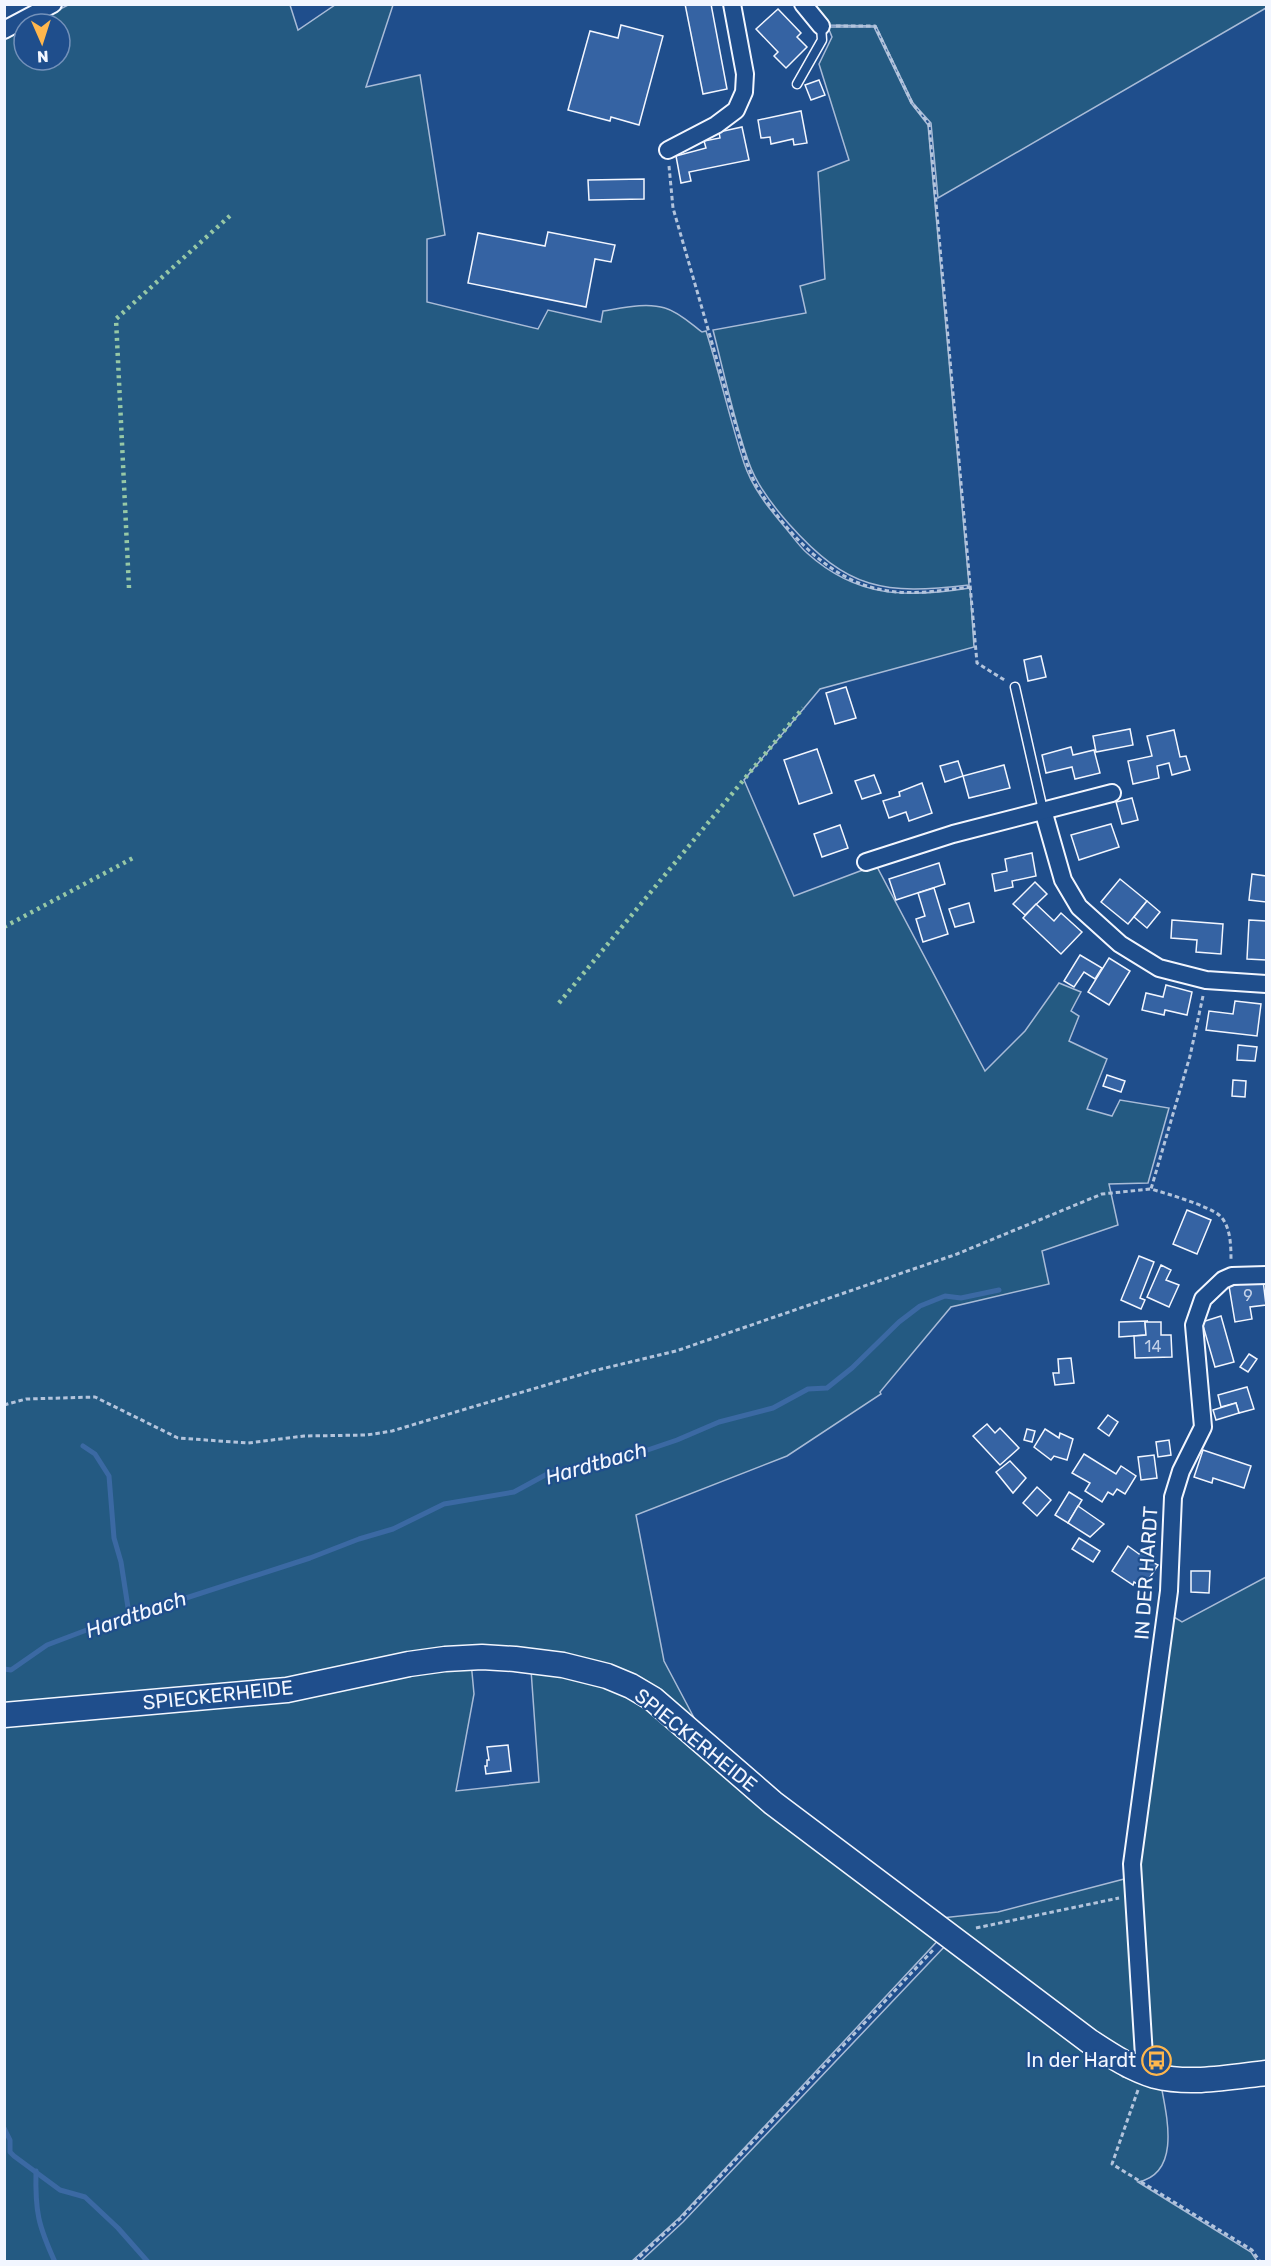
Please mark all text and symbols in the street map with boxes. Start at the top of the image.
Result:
north arrow [12,12,72,72]
text: N [37,47,49,66]
house number: 9 [1243,1286,1253,1305]
house number: 14 [1145,1337,1161,1356]
water label: Hardtbach [542,1437,650,1489]
street label: IN DER HARDT [1129,1505,1163,1641]
water label: Hardtbach [82,1585,190,1643]
street label: SPIECKERHEIDE [142,1675,294,1715]
street label: SPIECKERHEIDE [630,1683,762,1797]
bus stop icon: In der Hardt [1141,2044,1173,2076]
place label: In der Hardt [1026,2048,1136,2072]

